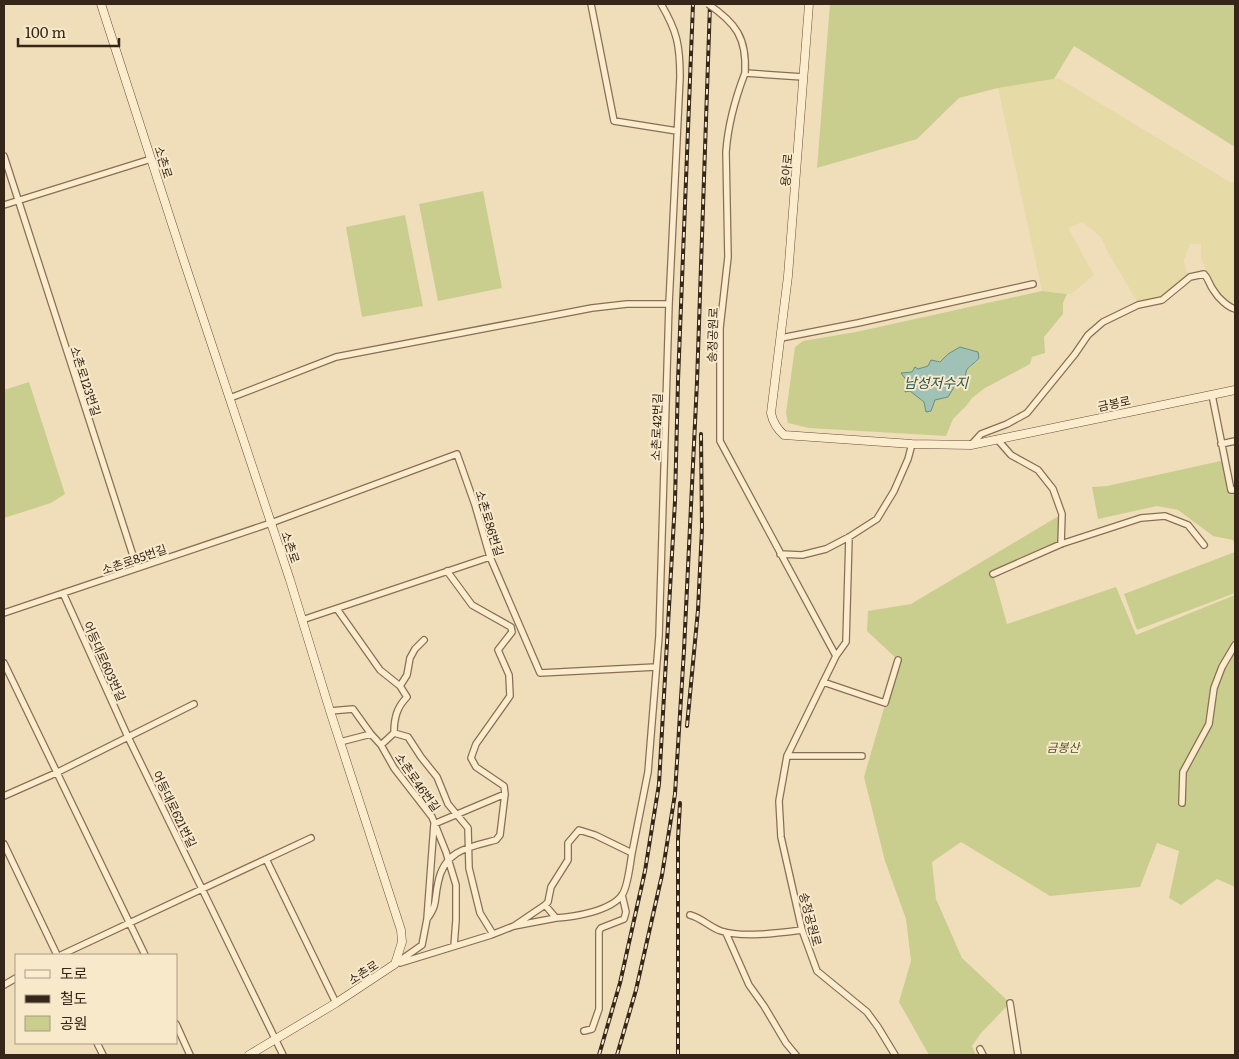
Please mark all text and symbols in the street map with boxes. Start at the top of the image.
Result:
scale bar [18,15,119,47]
text: 100 m [25,20,66,43]
street label: 소촌로 [150,143,178,181]
street label: 용아로 [776,153,796,187]
street label: 송정공원로 [702,307,722,363]
street label: 소촌로123번길 [66,344,106,418]
water label: 남성저수지 [904,372,969,392]
street label: 금봉로 [1096,391,1132,415]
street label: 소촌로42번길 [646,393,666,461]
street label: 소촌로86번길 [471,488,509,558]
street label: 소촌로 [277,528,305,566]
street label: 소촌로85번길 [99,539,169,579]
street label: 어등대로603번길 [79,618,131,704]
park label: 금봉산 [1046,738,1082,756]
street label: 소촌로46번길 [391,749,445,815]
street label: 어등대로621번길 [149,767,201,851]
street label: 송정공원로 [795,890,827,948]
legend [15,954,178,1044]
street label: 소촌로 [344,955,382,989]
text: 도로 [60,961,88,984]
text: 철도 [60,986,88,1009]
text: 공원 [60,1011,88,1034]

